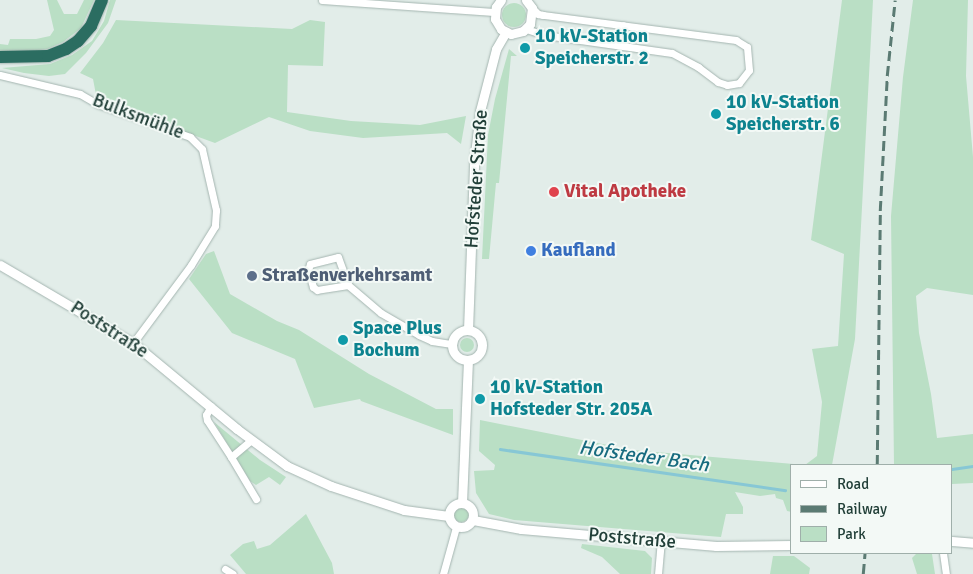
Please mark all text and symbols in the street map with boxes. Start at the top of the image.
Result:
place label: 10 kV-Station Speicherstr. 2 [535,26,649,70]
marker: 10 kV-Station Speicherstr. 2 [519,42,531,54]
street label: Bulksmühle [89,89,187,145]
place label: 10 kV-Station Speicherstr. 6 [726,92,840,136]
marker: 10 kV-Station Speicherstr. 6 [710,108,722,120]
street label: Hofsteder Straße [461,109,493,249]
place label: Vital Apotheke [564,181,686,203]
marker: Vital Apotheke [548,186,560,198]
place label: Kaufland [541,240,616,262]
marker: Kaufland [525,245,537,257]
place label: Straßenverkehrsamt [262,265,432,287]
marker: Straßenverkehrsamt [246,270,258,282]
street label: Poststraße [66,296,152,364]
place label: Space Plus Bochum [353,318,442,362]
marker: Space Plus Bochum [337,334,349,346]
place label: 10 kV-Station Hofsteder Str. 205A [490,377,652,421]
marker: 10 kV-Station Hofsteder Str. 205A [474,393,486,405]
water label: Hofsteder Bach [578,435,710,477]
legend [790,464,953,554]
text: Road [837,475,869,493]
text: Railway [837,500,887,518]
street label: Poststraße [587,524,677,554]
text: Park [837,525,866,543]

